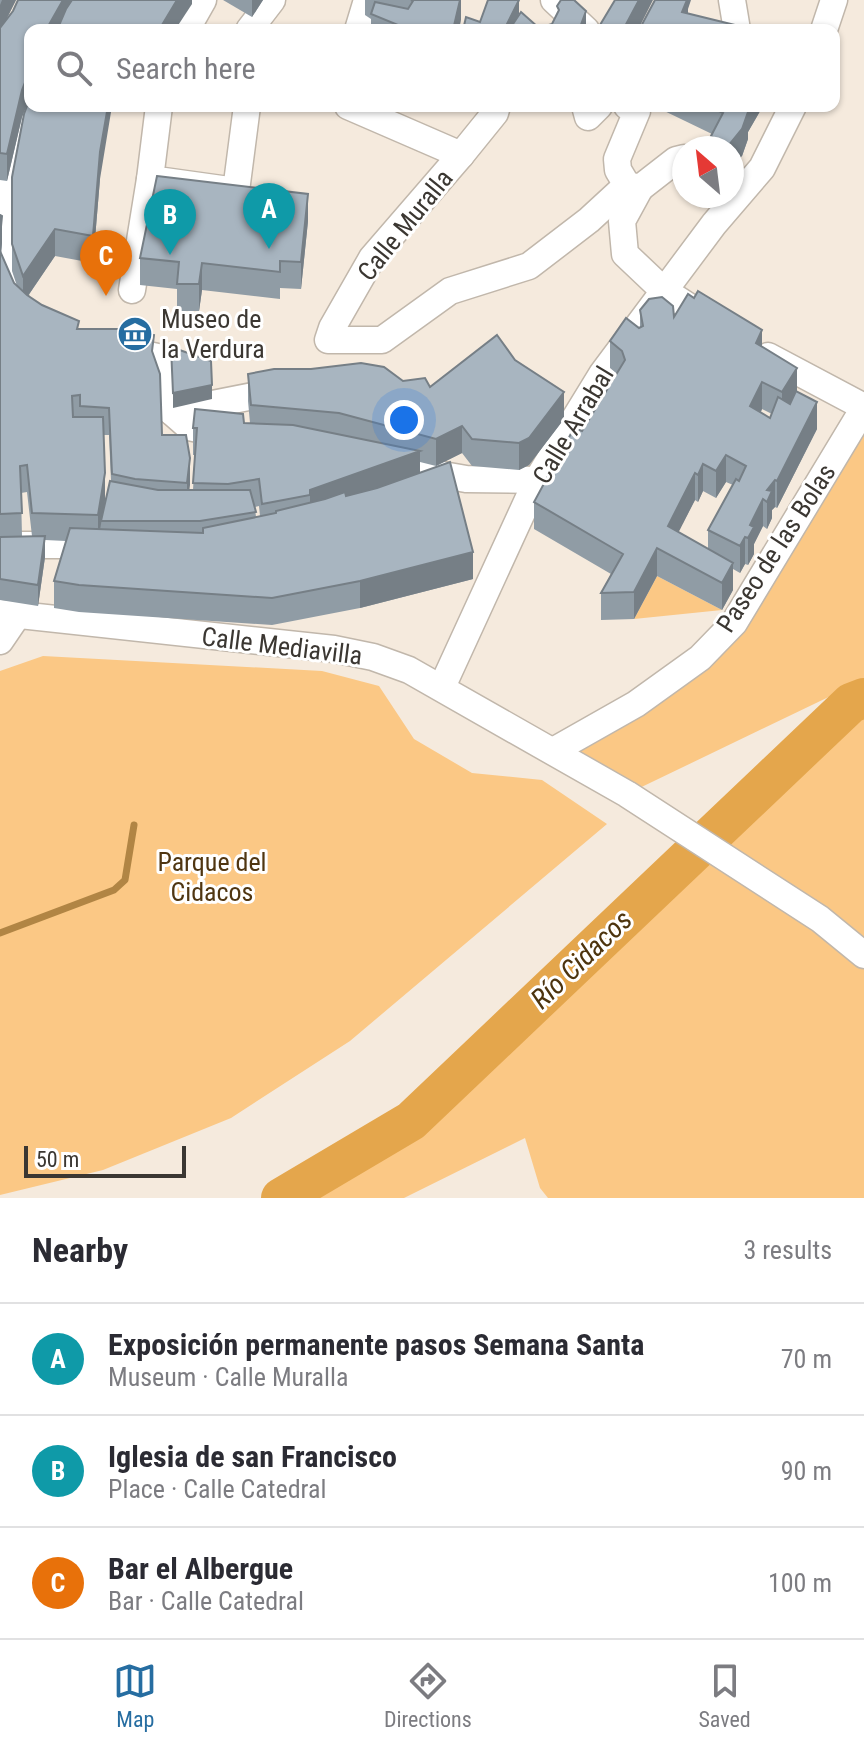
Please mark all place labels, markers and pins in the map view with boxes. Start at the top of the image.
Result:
pin: A [243,183,295,249]
pin: B [144,189,196,255]
pin: C [80,230,132,296]
place label: Museo de la Verdura [161,304,265,364]
museum icon: Museo de la Verdura [116,315,154,353]

